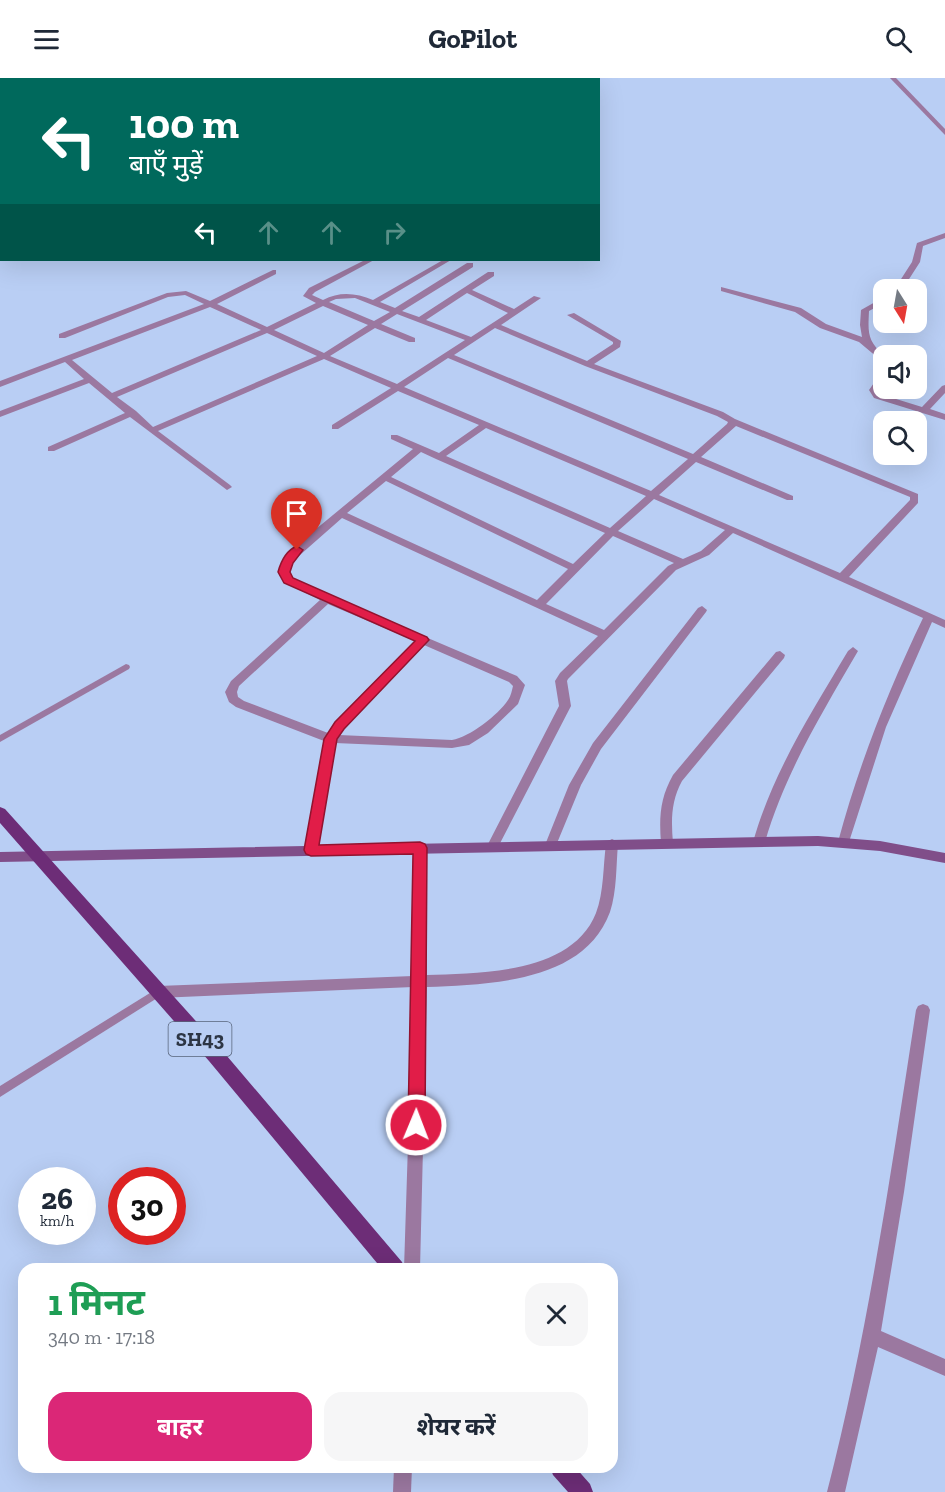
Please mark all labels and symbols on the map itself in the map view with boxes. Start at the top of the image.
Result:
north arrow [873,279,927,333]
pin [271,488,322,550]
road number: SH43 [168,1022,232,1056]
position arrow [384,1093,448,1157]
speed limit sign: 30 [108,1167,186,1245]

